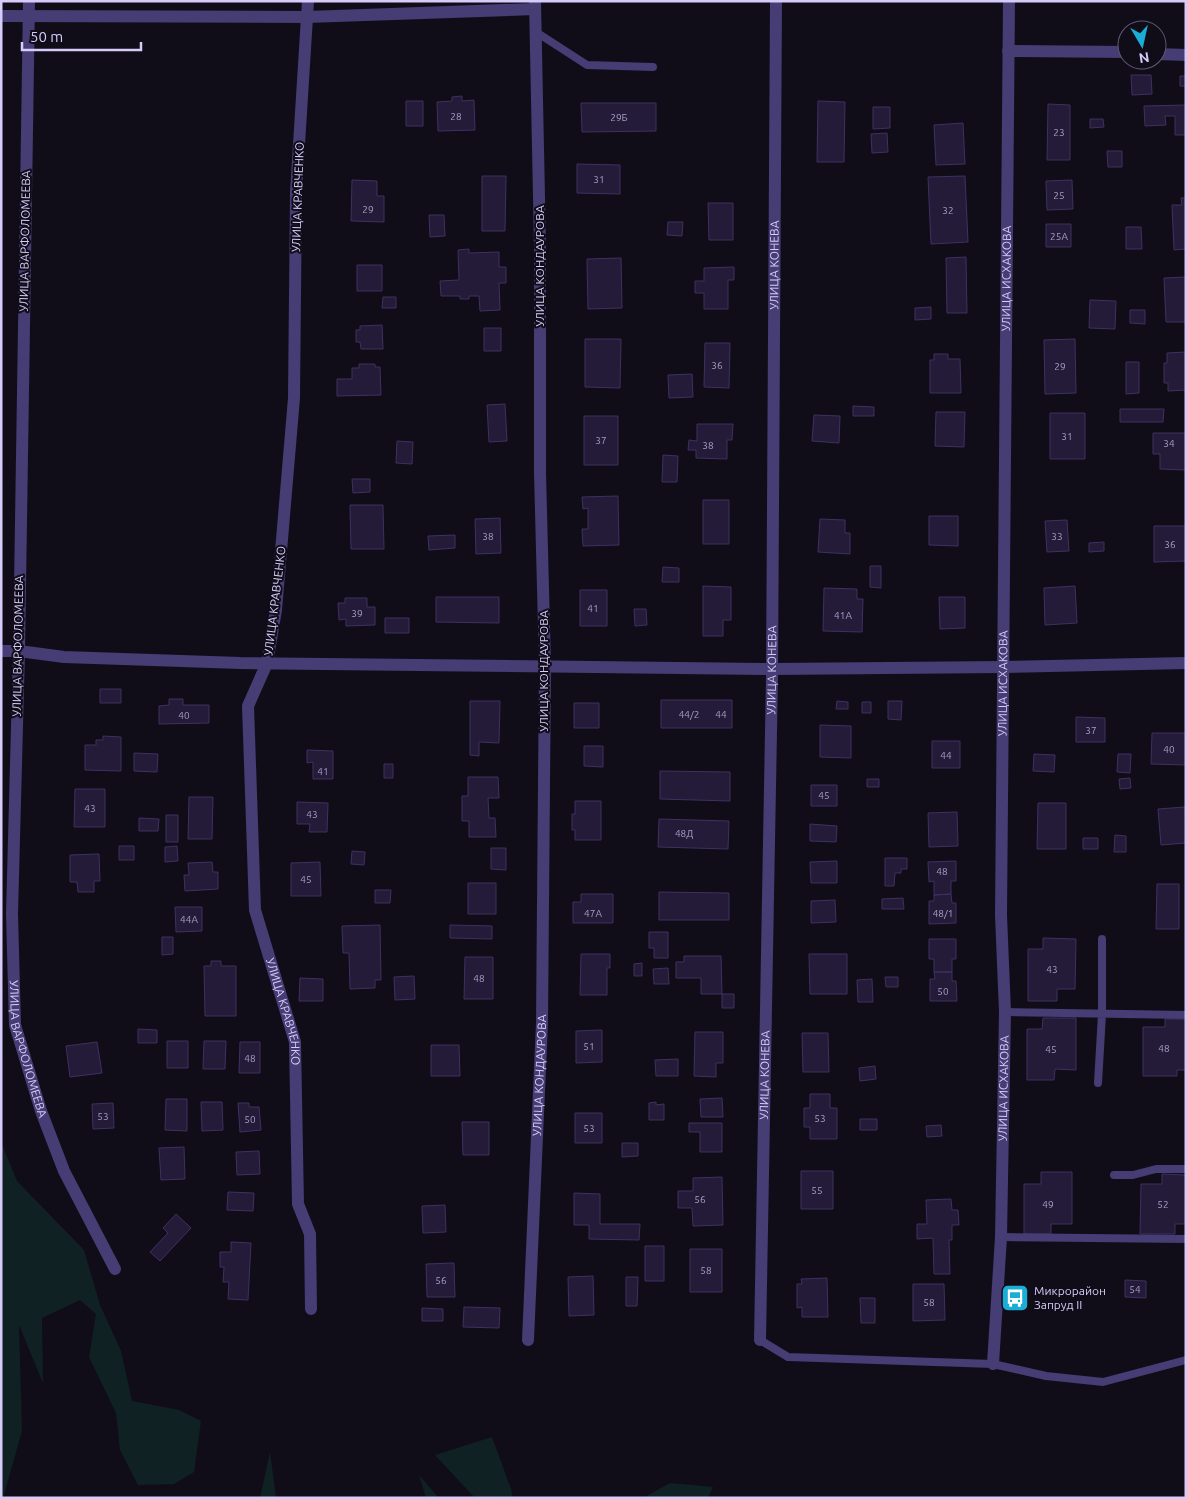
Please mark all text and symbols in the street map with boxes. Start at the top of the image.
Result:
scale bar [22,20,141,52]
north arrow [1117,20,1167,70]
text: 50 m [30,28,63,45]
text: N [1138,49,1150,67]
house number: 28 [450,111,462,122]
house number: 29Б [610,112,628,123]
house number: 23 [1053,127,1065,138]
street label: УЛИЦА КРАВЧЕНКО [289,142,306,252]
street label: УЛИЦА ВАРФОЛОМЕЕВА [17,170,32,312]
house number: 31 [593,174,605,185]
house number: 25 [1053,190,1065,201]
house number: 29 [362,204,374,215]
street label: УЛИЦА КОНДАУРОВА [533,205,546,327]
house number: 32 [942,205,954,216]
street label: УЛИЦА КОНЕВА [767,220,781,310]
street label: УЛИЦА ИСХАКОВА [999,225,1013,331]
house number: 25А [1050,231,1068,242]
house number: 36 [711,360,723,371]
house number: 29 [1054,361,1066,372]
house number: 31 [1061,431,1073,442]
house number: 37 [595,435,607,446]
house number: 34 [1163,438,1175,449]
house number: 38 [702,440,714,451]
house number: 38 [482,531,494,542]
house number: 33 [1051,531,1063,542]
house number: 36 [1164,539,1176,550]
street label: УЛИЦА КРАВЧЕНКО [261,545,288,657]
street label: УЛИЦА ВАРФОЛОМЕЕВА [10,575,25,717]
house number: 41 [587,603,599,614]
house number: 39 [351,608,363,619]
street label: УЛИЦА КОНДАУРОВА [537,610,550,732]
house number: 41А [834,610,852,621]
street label: УЛИЦА КОНЕВА [764,625,778,715]
street label: УЛИЦА ИСХАКОВА [996,630,1009,736]
house number: 44/2 [679,709,699,720]
house number: 44 [715,709,727,720]
house number: 40 [178,710,190,721]
house number: 37 [1085,725,1097,736]
house number: 40 [1163,744,1175,755]
house number: 44 [940,750,952,761]
house number: 41 [317,766,329,777]
house number: 45 [818,790,830,801]
house number: 43 [84,803,96,814]
house number: 43 [306,809,318,820]
house number: 48Д [675,828,693,839]
house number: 48 [936,866,948,877]
house number: 45 [300,874,312,885]
house number: 47А [584,908,602,919]
house number: 48/1 [933,908,953,919]
house number: 44А [180,914,198,925]
street label: УЛИЦА КРАВЧЕНКО [264,956,302,1065]
house number: 43 [1046,964,1058,975]
house number: 48 [473,973,485,984]
street label: УЛИЦА ВАРФОЛОМЕЕВА [8,980,50,1120]
house number: 50 [937,986,949,997]
street label: УЛИЦА КОНДАУРОВА [530,1014,548,1136]
street label: УЛИЦА КОНЕВА [757,1030,772,1120]
street label: УЛИЦА ИСХАКОВА [996,1035,1011,1141]
house number: 51 [583,1041,595,1052]
house number: 48 [1158,1043,1170,1054]
house number: 45 [1045,1044,1057,1055]
house number: 48 [244,1053,256,1064]
house number: 53 [97,1111,109,1122]
house number: 53 [814,1113,826,1124]
house number: 50 [244,1114,256,1125]
house number: 53 [583,1123,595,1134]
house number: 55 [811,1185,823,1196]
house number: 56 [694,1194,706,1205]
house number: 49 [1042,1199,1054,1210]
house number: 52 [1157,1199,1169,1210]
house number: 58 [700,1265,712,1276]
house number: 56 [435,1275,447,1286]
bus stop icon: Микрорайон Запруд II [1000,1283,1030,1313]
place label: Микрорайон Запруд II [1034,1284,1106,1311]
house number: 54 [1129,1284,1141,1295]
house number: 58 [923,1297,935,1308]

